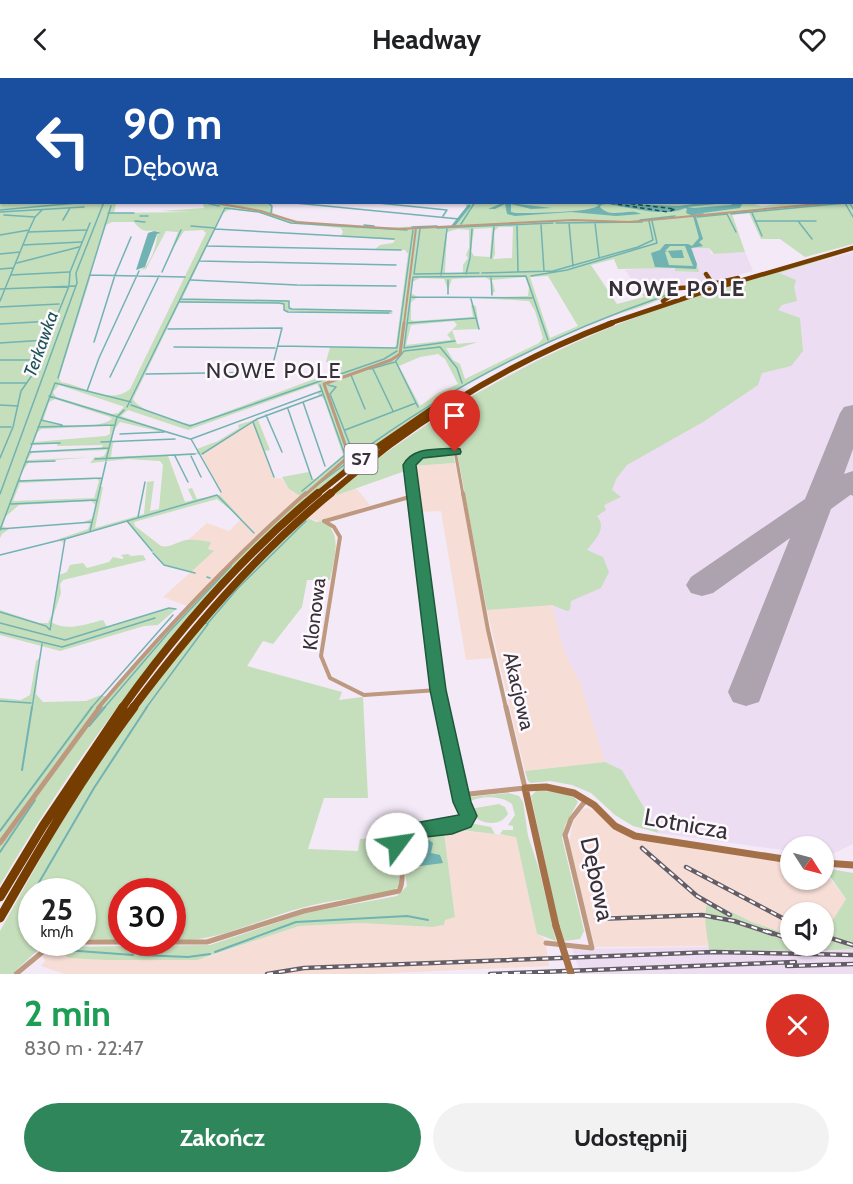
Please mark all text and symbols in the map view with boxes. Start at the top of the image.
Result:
icon: back [24,23,57,56]
text: Headway [372,23,481,56]
icon: heart [796,23,829,56]
text: 90 m [123,98,222,150]
icon: left [24,102,102,180]
text: Dębowa [123,150,219,183]
district label: NOWE POLE [608,275,746,302]
water label: Terkawka [19,308,63,380]
district label: NOWE POLE [206,357,342,384]
pin [429,390,480,452]
icon: arrive [438,399,471,432]
road number: S7 [344,444,378,474]
street label: Klonowa [298,576,330,652]
street label: Akacjowa [498,650,540,733]
street label: Lotnicza [642,802,731,845]
position arrow [365,812,429,876]
street label: Dębowa [574,834,621,924]
north arrow [780,836,834,890]
map controls [780,836,834,956]
speed limit sign: 30 [108,878,186,956]
text: 25 [41,891,73,928]
button: sound [780,902,834,956]
text: km/h [41,923,73,941]
text: 2 min [24,991,111,1035]
button: close [766,994,829,1057]
text: 830 m · 22:47 [24,1036,143,1060]
button: Zakończ [24,1103,421,1172]
button: Udostępnij [433,1103,829,1172]

